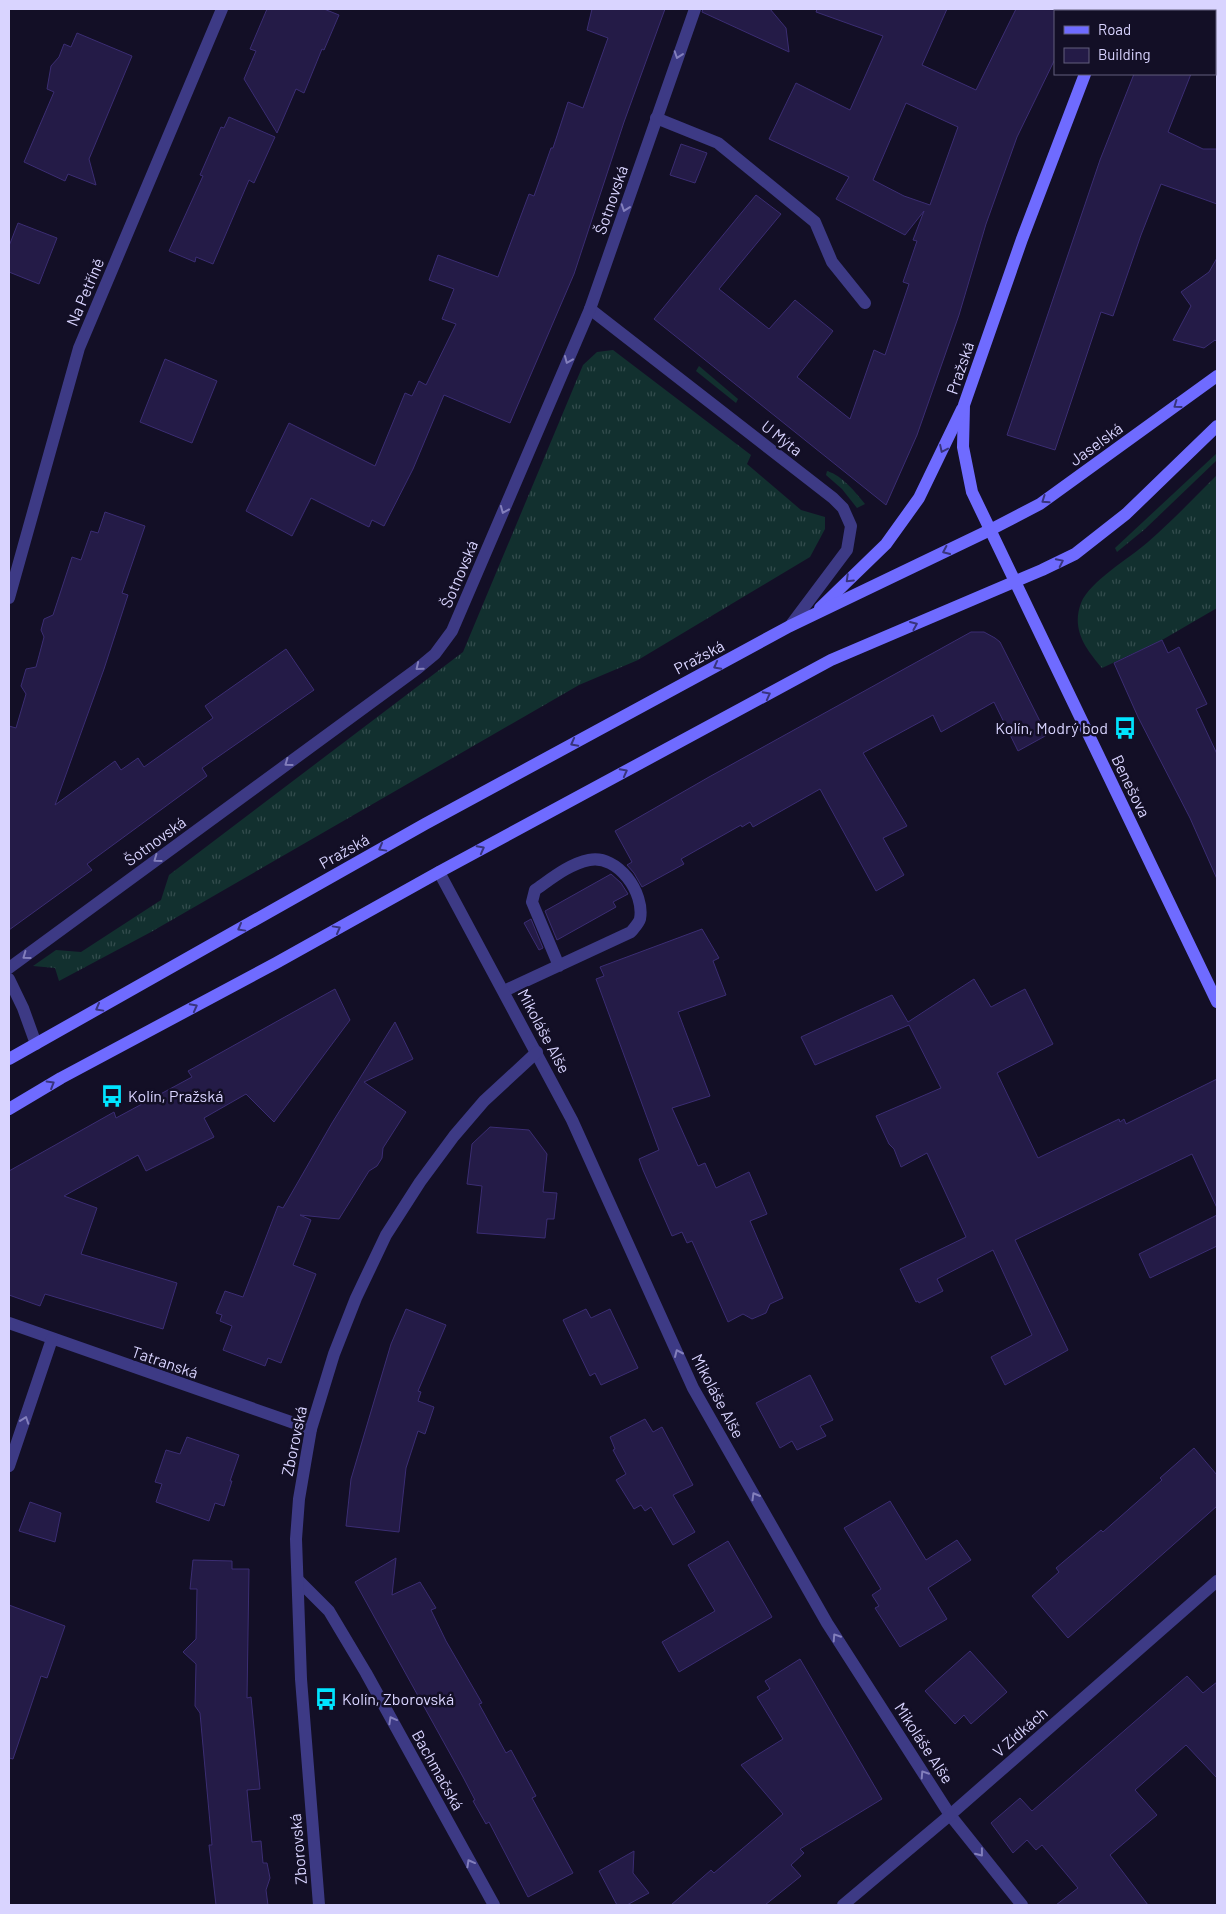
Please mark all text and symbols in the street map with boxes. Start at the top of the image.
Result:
legend [1054,10,1216,75]
text: Road [1098,20,1131,38]
text: Building [1098,45,1151,63]
one-way arrow [674,50,684,58]
street label: Šotnovská [590,163,631,237]
one-way arrow [621,203,631,212]
street label: Na Petříně [62,255,107,329]
street label: Pražská [942,339,977,397]
one-way arrow [564,355,574,364]
one-way arrow [1173,399,1183,408]
street label: U Mýta [758,416,806,459]
street label: Jaselská [1065,418,1126,469]
one-way arrow [939,444,949,453]
one-way arrow [1041,494,1051,503]
one-way arrow [500,505,510,514]
street label: Šotnovská [436,537,481,610]
one-way arrow [942,544,951,555]
one-way arrow [1055,557,1064,568]
one-way arrow [846,573,855,582]
one-way arrow [909,620,918,631]
street label: Pražská [670,635,727,678]
one-way arrow [713,659,722,669]
one-way arrow [416,661,425,669]
one-way arrow [762,691,771,701]
bus stop icon: Kolín, Modrý bod [1112,715,1138,741]
place label: Kolín, Modrý bod [995,718,1108,737]
one-way arrow [570,737,579,747]
street label: Benešova [1108,751,1155,820]
one-way arrow [284,757,294,766]
one-way arrow [619,768,628,778]
street label: Šotnovská [120,812,189,869]
street label: Pražská [315,829,372,872]
one-way arrow [379,842,388,852]
one-way arrow [476,845,485,855]
one-way arrow [154,854,163,862]
one-way arrow [237,922,246,932]
one-way arrow [331,926,340,936]
one-way arrow [23,950,32,958]
street label: Mikoláše Alše [514,985,575,1076]
one-way arrow [96,1002,105,1012]
one-way arrow [189,1003,198,1013]
one-way arrow [45,1080,54,1090]
bus stop icon: Kolín, Pražská [99,1083,125,1109]
place label: Kolín, Pražská [128,1086,223,1105]
street label: Tatranská [129,1341,201,1382]
one-way arrow [673,1349,684,1358]
street label: Mikoláše Alše [688,1350,749,1441]
street label: Zborovská [277,1404,310,1478]
one-way arrow [19,1417,29,1425]
one-way arrow [751,1493,761,1502]
one-way arrow [833,1633,842,1643]
bus stop icon: Kolín, Zborovská [313,1686,339,1712]
place label: Kolín, Zborovská [342,1689,454,1708]
street label: Mikoláše Alše [891,1699,958,1787]
street label: V Zídkách [988,1703,1051,1761]
one-way arrow [388,1716,398,1725]
street label: Bachmačská [409,1726,468,1813]
one-way arrow [921,1770,930,1779]
street label: Zborovská [285,1813,310,1885]
one-way arrow [975,1847,983,1856]
one-way arrow [467,1859,477,1868]

